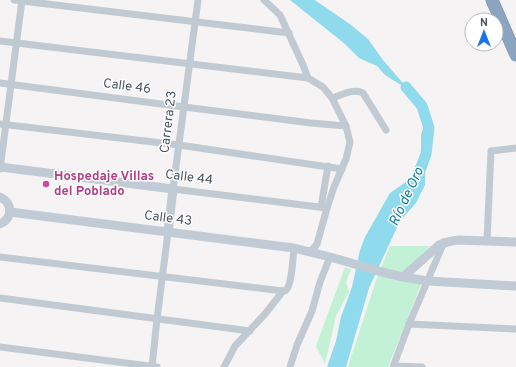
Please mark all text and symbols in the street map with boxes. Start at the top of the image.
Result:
north arrow [464,12,504,52]
text: N [480,16,488,30]
street label: Calle 46 [102,76,152,98]
street label: Carrera 23 [157,90,181,154]
water label: Río de Oro [386,164,428,229]
street label: Calle 44 [164,167,214,189]
place label: Hospedaje Villas del Poblado [54,169,154,200]
marker: Hospedaje Villas del Poblado [41,179,51,189]
street label: Calle 43 [143,208,193,230]

